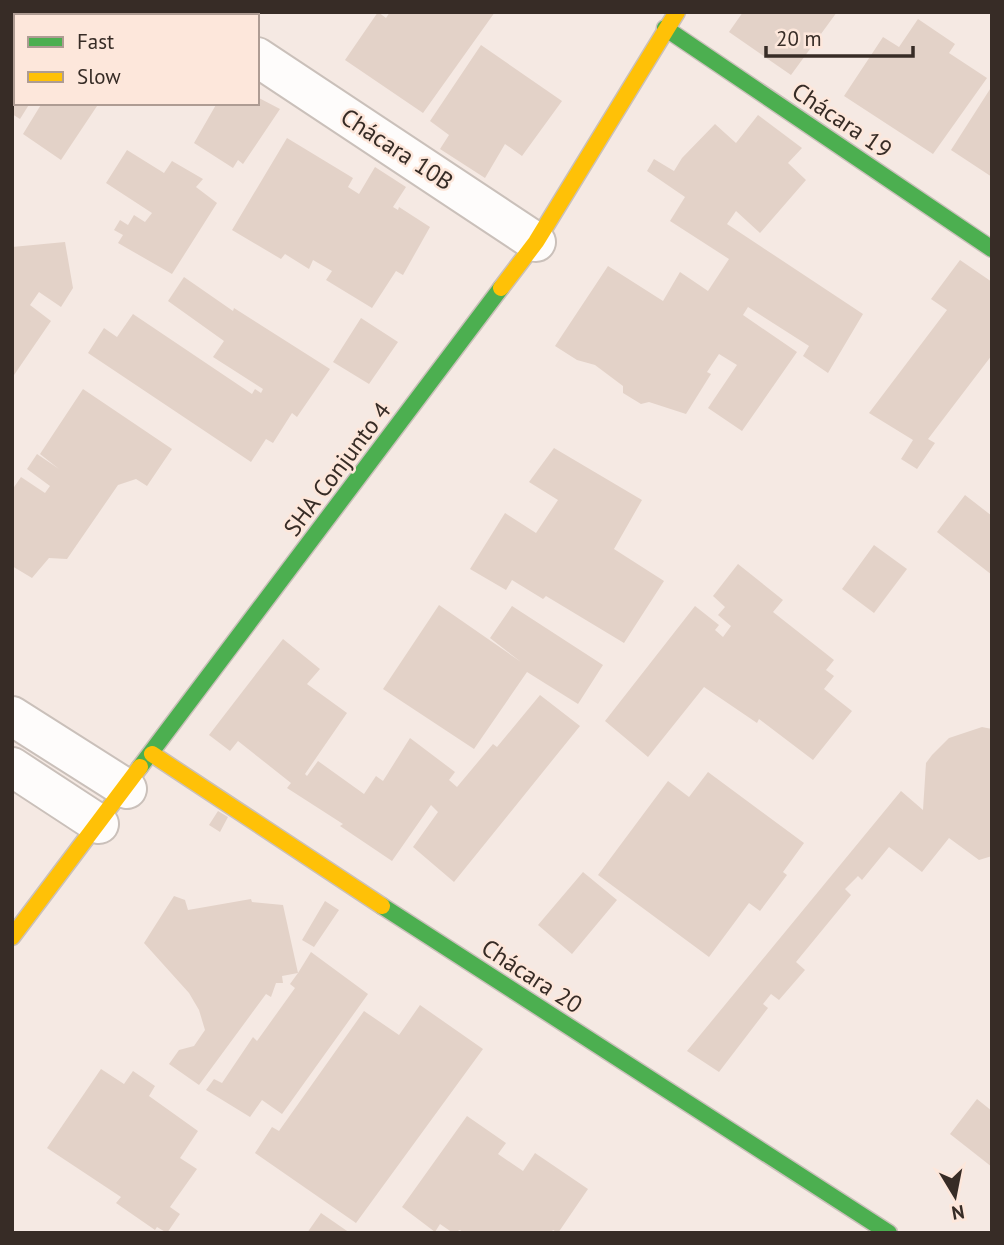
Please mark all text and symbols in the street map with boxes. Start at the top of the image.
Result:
legend [14,14,259,105]
scale bar [766,14,913,58]
text: 20 m [776,25,822,52]
text: Fast [77,28,114,55]
text: Slow [77,63,121,90]
street label: Chácara 19 [786,75,898,165]
street label: Chácara 10B [335,101,459,197]
street label: SHA Conjunto 4 [277,396,397,542]
street label: Chácara 20 [476,932,588,1020]
north arrow [920,1161,990,1231]
text: N [950,1200,966,1226]

